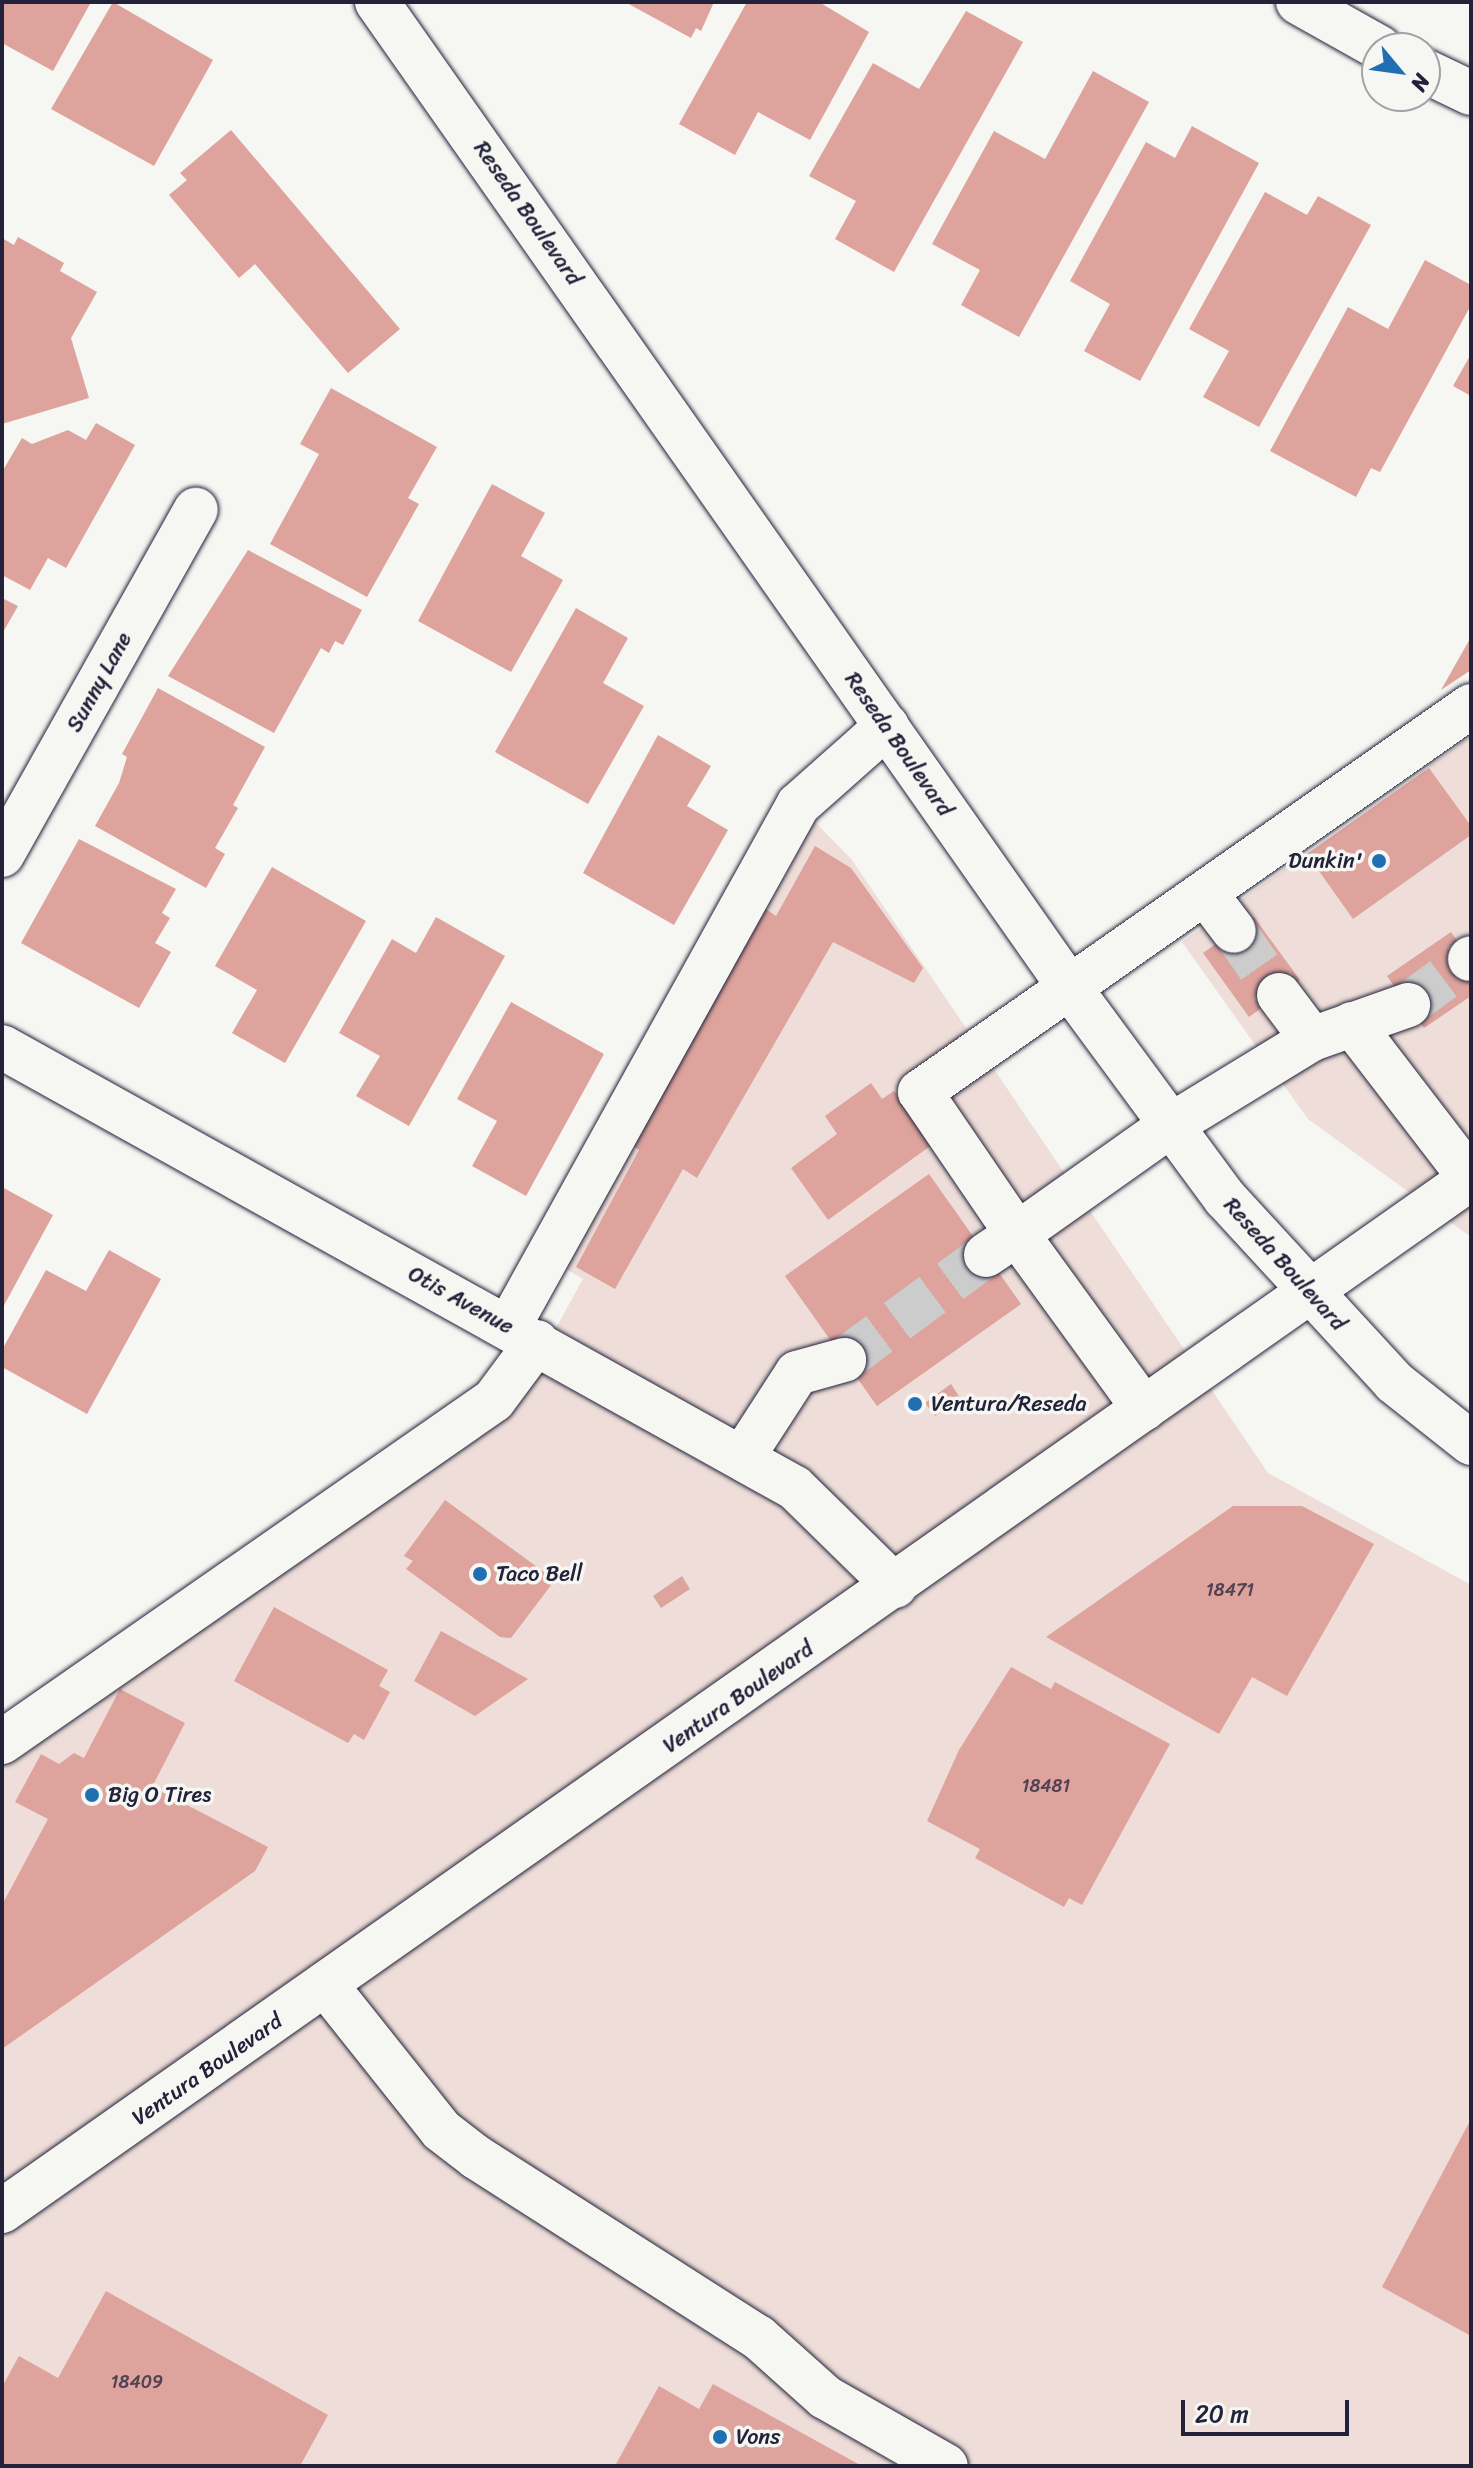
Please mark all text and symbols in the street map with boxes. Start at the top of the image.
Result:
north arrow [1361,32,1441,112]
text: N [1400,67,1441,99]
street label: Reseda Boulevard [468,136,588,290]
street label: Sunny Lane [61,627,137,737]
street label: Reseda Boulevard [839,667,959,821]
place label: Dunkin' [1288,848,1363,874]
marker: Dunkin' [1370,852,1388,870]
street label: Reseda Boulevard [1218,1192,1352,1336]
street label: Otis Avenue [404,1260,518,1340]
place label: Ventura/Reseda [931,1391,1087,1417]
marker: Ventura/Reseda [906,1395,924,1413]
place label: Taco Bell [496,1561,583,1587]
marker: Taco Bell [471,1565,489,1583]
house number: 18471 [1206,1579,1254,1601]
street label: Ventura Boulevard [658,1635,818,1759]
house number: 18481 [1022,1775,1070,1797]
place label: Big O Tires [108,1782,214,1808]
marker: Big O Tires [83,1786,101,1804]
street label: Ventura Boulevard [127,2007,287,2131]
house number: 18409 [111,2371,163,2393]
scale bar [1185,2384,1353,2434]
text: 20 m [1195,2393,1249,2435]
place label: Vons [736,2424,780,2450]
marker: Vons [711,2428,729,2446]

